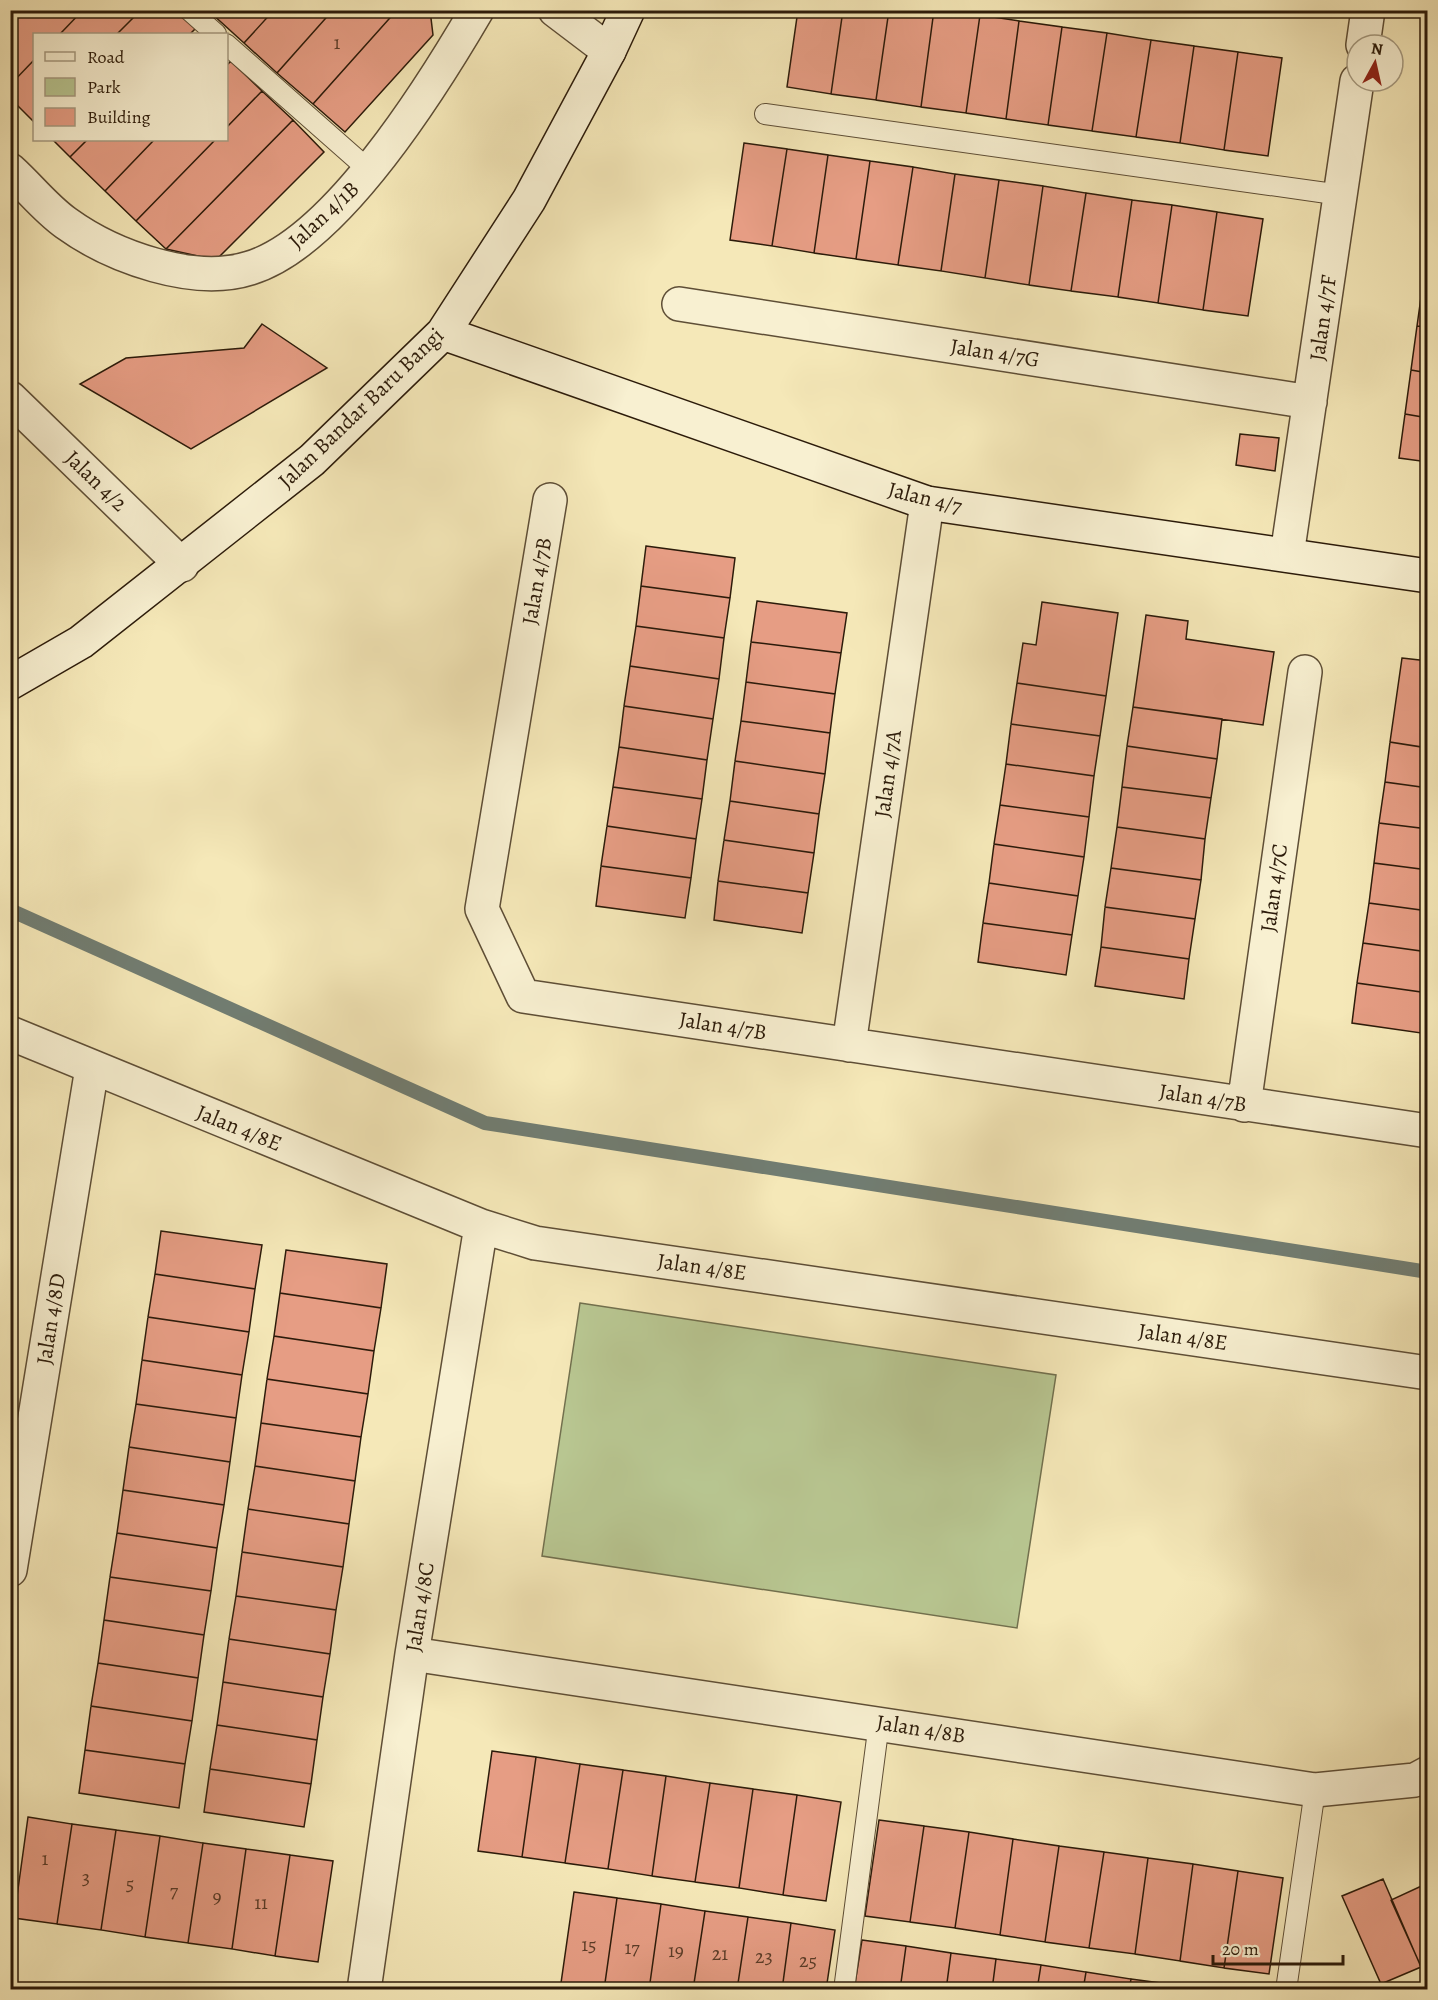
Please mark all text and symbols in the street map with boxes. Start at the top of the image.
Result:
house number: 1 [334,29,341,56]
legend [33,33,228,141]
north arrow [1345,33,1405,93]
text: N [1370,37,1385,61]
text: Road [87,45,125,69]
text: Park [87,75,121,99]
text: Building [87,105,151,129]
street label: Jalan 4/1B [282,174,366,256]
street label: Jalan 4/7F [1302,273,1344,363]
street label: Jalan Bandar Baru Bangi [272,321,450,495]
street label: Jalan 4/7G [948,331,1042,375]
street label: Jalan 4/2 [58,444,134,518]
street label: Jalan 4/7 [885,474,966,522]
street label: Jalan 4/7B [515,535,559,627]
street label: Jalan 4/7A [867,727,909,820]
street label: Jalan 4/7C [1253,842,1295,934]
street label: Jalan 4/7B [677,1004,769,1048]
street label: Jalan 4/7B [1157,1076,1249,1120]
street label: Jalan 4/8E [192,1097,286,1159]
street label: Jalan 4/8E [655,1246,749,1288]
street label: Jalan 4/8D [29,1271,73,1367]
street label: Jalan 4/8E [1136,1316,1230,1358]
street label: Jalan 4/8C [398,1560,442,1654]
street label: Jalan 4/8B [874,1707,968,1751]
house number: 1 [42,1845,49,1872]
house number: 3 [82,1864,90,1891]
house number: 5 [126,1870,134,1897]
house number: 7 [170,1877,179,1904]
house number: 9 [212,1883,222,1910]
house number: 11 [254,1889,268,1916]
scale bar [1213,1928,1344,1966]
house number: 15 [581,1931,597,1958]
house number: 17 [624,1934,640,1961]
house number: 19 [668,1937,684,1964]
text: 20 m [1222,1937,1259,1961]
house number: 21 [712,1940,728,1967]
house number: 23 [755,1943,773,1970]
house number: 25 [799,1947,817,1974]

